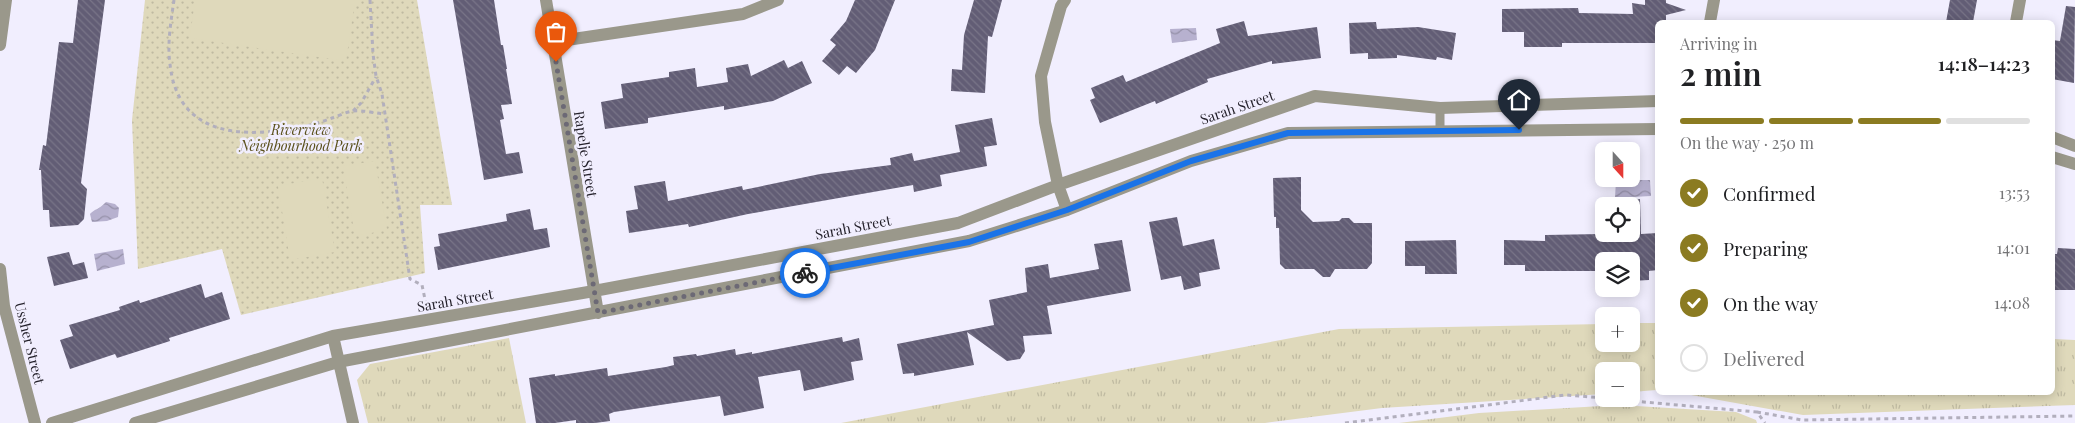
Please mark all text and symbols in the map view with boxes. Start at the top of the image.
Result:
pin [535,11,577,62]
icon: bag [542,18,570,46]
text: Arriving in [1680,33,1758,54]
text: 14:18–14:23 [1938,50,2030,76]
text: 2 min [1680,51,1762,94]
pin [1498,79,1540,130]
street label: Sarah Street [1197,85,1277,129]
icon: home [1505,86,1533,114]
street label: Rapelje Street [570,109,602,200]
park label: Riverview Neighbourhood Park [238,120,362,155]
text: On the way · 250 m [1680,132,1814,153]
north arrow [1595,142,1640,188]
map controls [1595,142,1640,407]
icon: check [1680,179,1708,207]
text: Confirmed [1723,180,1816,206]
text: 13:53 [1999,182,2030,203]
button: locate [1595,197,1640,242]
street label: Sarah Street [813,210,894,244]
icon: check [1680,234,1708,262]
text: Preparing [1723,235,1808,261]
text: 14:01 [1996,237,2030,258]
courier [780,248,830,298]
button: layers [1595,252,1640,297]
icon: bike [791,259,819,287]
street label: Sarah Street [415,284,496,316]
icon: check [1680,289,1708,317]
text: On the way [1723,290,1818,316]
text: 14:08 [1994,292,2030,313]
street label: Ussher Street [11,300,50,387]
button: + [1595,307,1640,352]
text: Delivered [1723,345,1805,371]
button: − [1595,362,1640,407]

